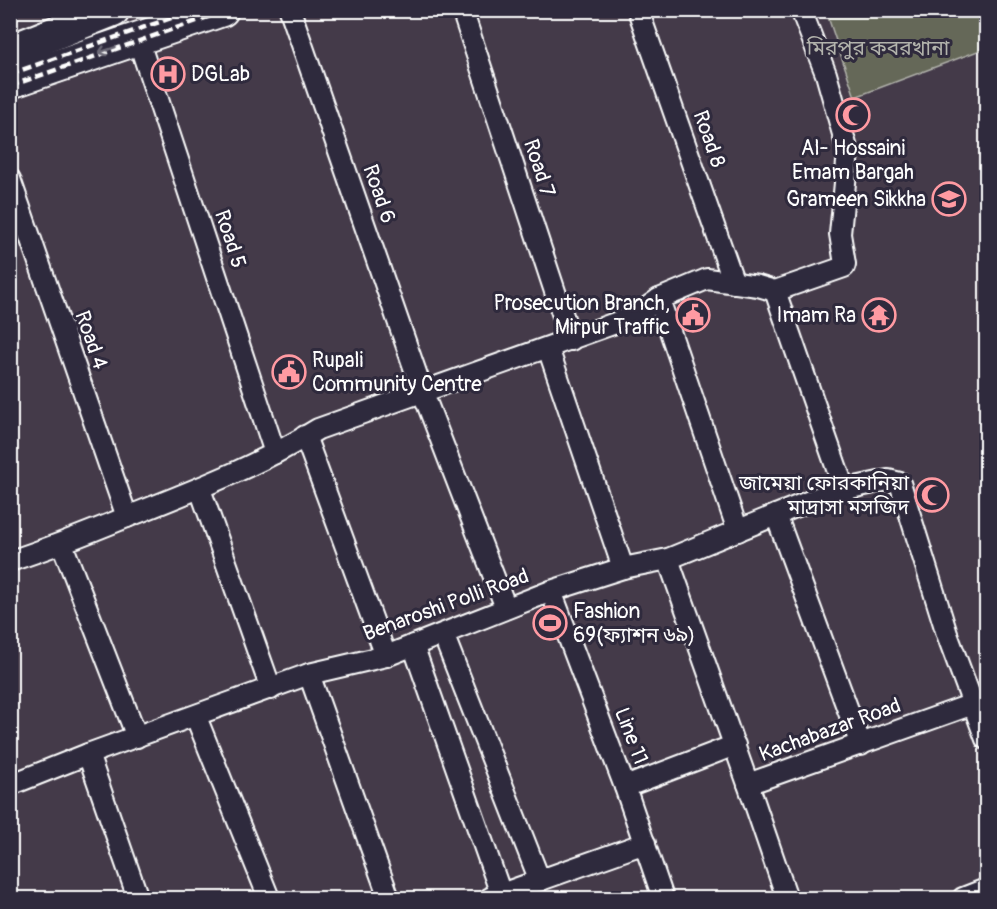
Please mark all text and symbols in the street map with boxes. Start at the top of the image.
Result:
park label: মিরপুর কবরখানা [806,35,950,62]
one-way arrow [98,45,117,56]
hospital icon: DGLab [150,56,186,92]
place label: DGLab [191,61,250,88]
mosque icon: Al- Hossaini Emam Bargah [835,97,871,133]
street label: Road 8 [687,107,731,171]
place label: Al- Hossaini Emam Bargah [792,135,914,186]
street label: Road 7 [517,136,561,200]
street label: Road 6 [356,161,402,227]
school or university icon: Grameen Sikkha [931,181,967,217]
place label: Grameen Sikkha [786,186,926,213]
street label: Road 5 [208,207,252,271]
place label: Prosecution Branch, Mirpur Traffic [494,290,670,341]
public building icon: Prosecution Branch, Mirpur Traffic [675,297,711,333]
temple icon: Imam Ra [861,297,897,333]
place label: Imam Ra [777,302,856,329]
street label: Road 4 [68,307,114,373]
place label: Rupali Community Centre [312,347,482,398]
public building icon: Rupali Community Centre [271,354,307,390]
place label: জামেয়া ফোরকানিয়া মাদ্রাসা মসজিদ [738,470,909,521]
mosque icon: জামেয়া ফোরকানিয়া মাদ্রাসা মসজিদ [914,477,950,513]
street label: Benaroshi Polli Road [360,563,532,647]
place label: Fashion 69(ফ্যাশন ৬৯) [573,598,695,649]
sports icon: Fashion 69(ফ্যাশন ৬৯) [532,605,568,641]
street label: Kachabazar Road [755,692,905,768]
street label: Line 11 [608,704,654,768]

